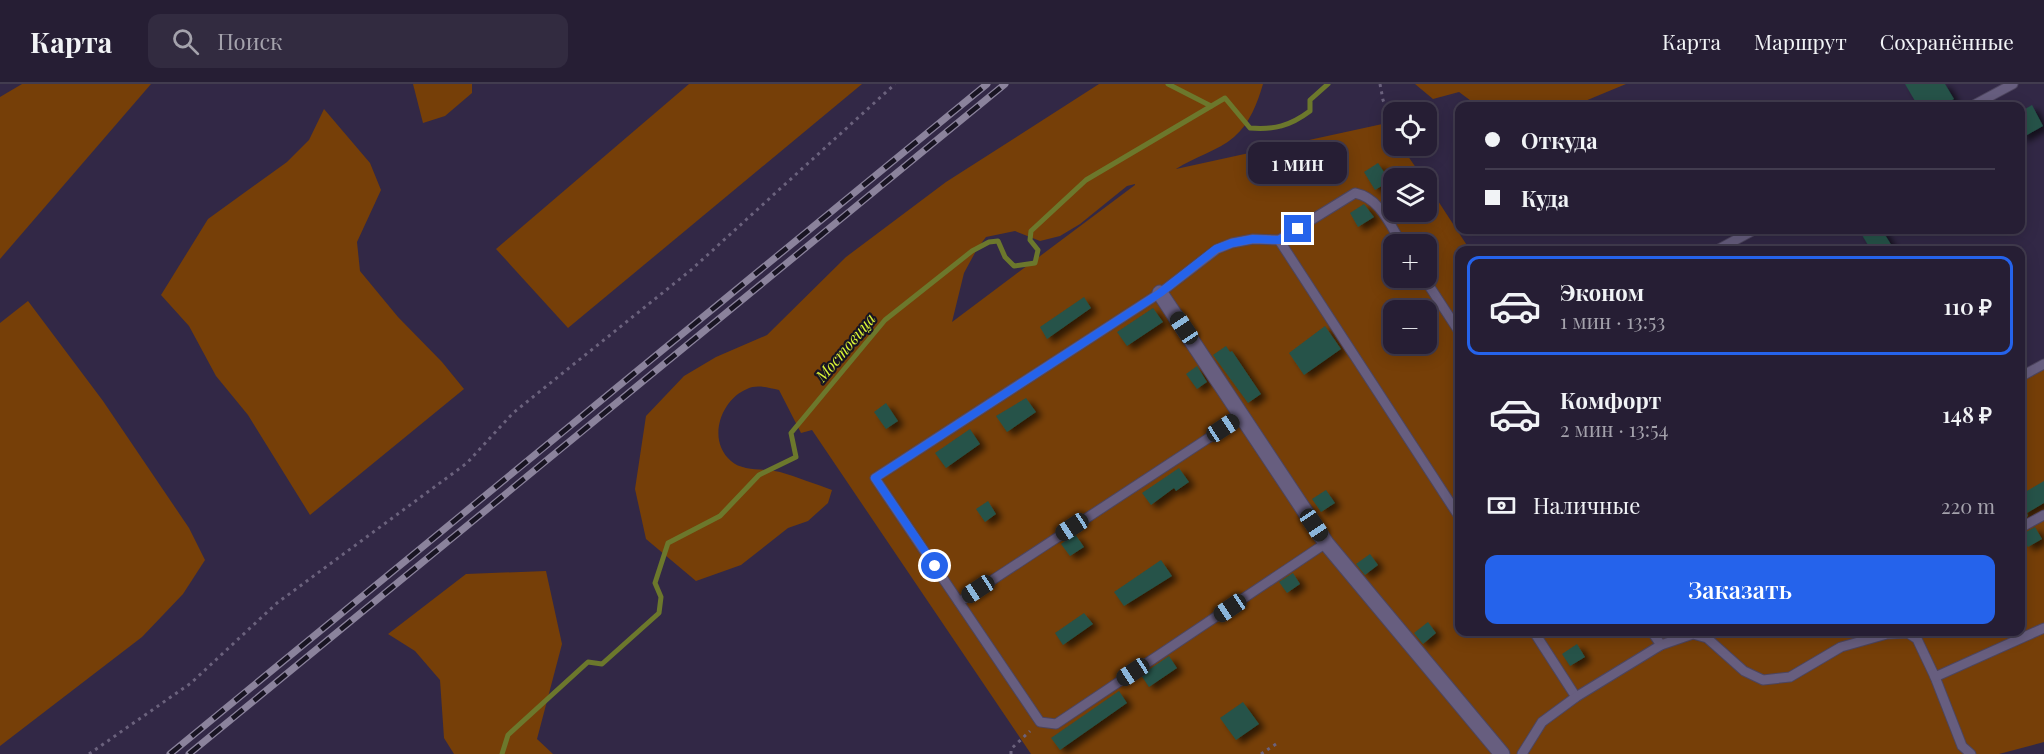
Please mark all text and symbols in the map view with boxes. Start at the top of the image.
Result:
search box [148,14,568,68]
text: Карта [30,23,112,60]
icon: search [169,25,202,58]
text: Поиск [217,26,283,56]
text: Карта [1662,27,1721,55]
text: Маршрут [1754,27,1847,55]
text: Сохранённые [1880,27,2014,55]
map controls [1383,102,1437,354]
button: locate [1383,102,1437,156]
text: Откуда [1521,125,1598,155]
callout: 1 мин [1248,142,1348,184]
text: 1 мин [1271,149,1324,176]
button: layers [1383,168,1437,222]
text: Куда [1521,183,1569,213]
route end [1284,215,1311,242]
button: + [1383,234,1437,288]
text: Эконом [1560,277,1644,307]
icon: car [1488,279,1542,333]
text: 110 ₽ [1943,291,1992,321]
button: − [1383,300,1437,354]
text: 1 мин · 13:53 [1560,307,1665,334]
water label: Мостовица [810,308,880,386]
car [1166,308,1202,348]
text: Комфорт [1560,385,1661,415]
icon: car [1488,387,1542,441]
text: 148 ₽ [1942,399,1992,429]
car [1203,411,1243,445]
text: 2 мин · 13:54 [1560,415,1668,442]
icon: cash [1485,489,1518,522]
text: Наличные [1533,490,1640,520]
text: 220 m [1941,492,1995,519]
car [1296,505,1332,545]
car [1052,510,1092,544]
route start [921,552,948,579]
button: Заказать [1485,555,1995,624]
car [958,572,998,606]
car [1210,590,1250,626]
car [1113,655,1153,689]

